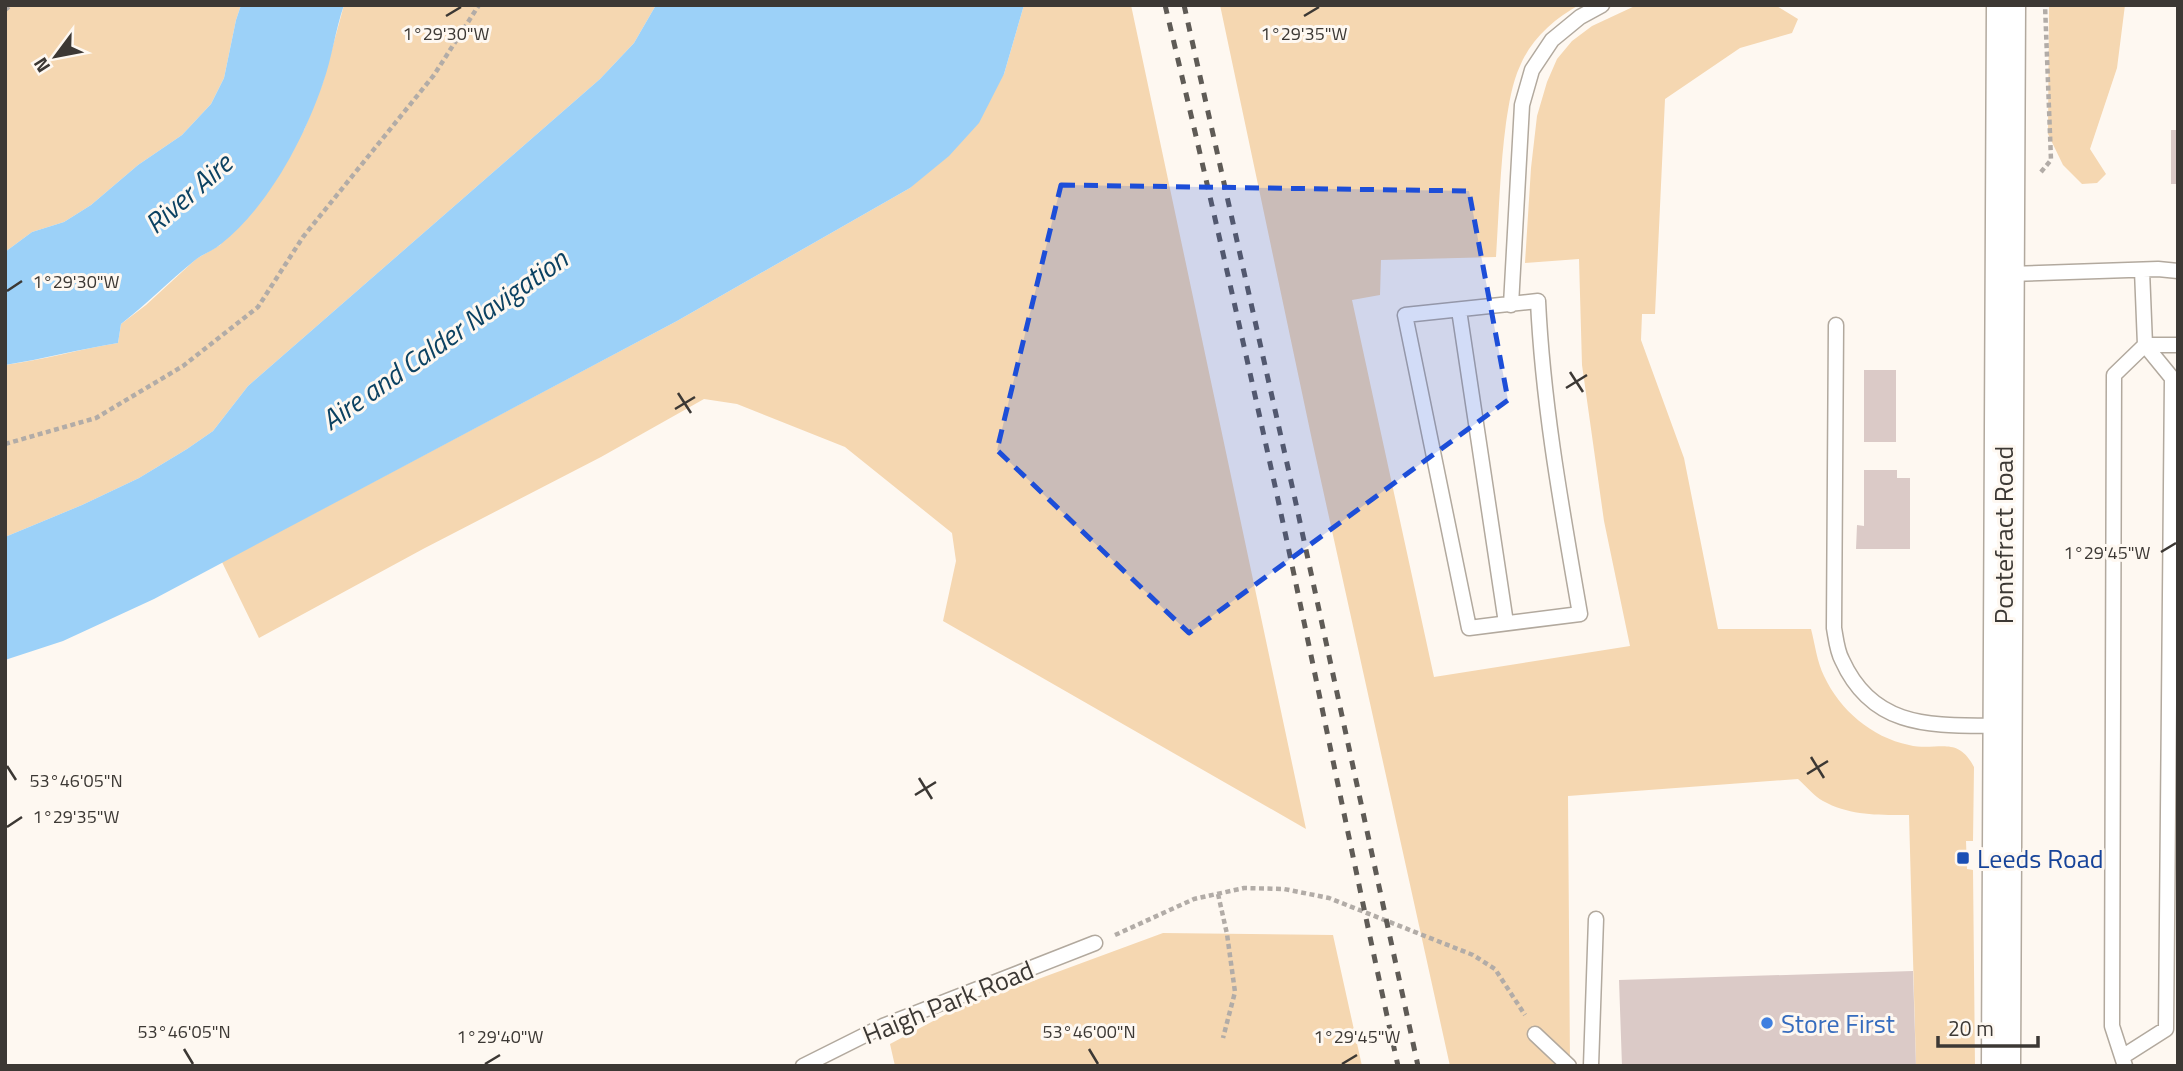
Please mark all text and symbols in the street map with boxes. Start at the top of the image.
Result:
text: 1°29'30"W [403,20,489,47]
text: 1°29'35"W [1261,20,1347,47]
north arrow [21,21,91,91]
text: N [25,52,57,79]
water label: River Aire [134,141,243,244]
water label: Aire and Calder Navigation [312,237,577,440]
text: 1°29'30"W [33,268,119,295]
street label: Pontefract Road [1984,446,2023,624]
text: 1°29'45"W [2064,539,2150,566]
text: 53°46'05"N [29,767,123,794]
text: 1°29'35"W [33,803,119,830]
place label: Leeds Road [1977,839,2103,878]
marker: Leeds Road [1955,850,1971,866]
street label: Haigh Park Road [857,950,1039,1054]
place label: Store First [1781,1004,1895,1043]
scale bar [1938,1004,2038,1048]
text: 20 m [1948,1012,1994,1044]
marker: Store First [1759,1015,1775,1031]
text: 53°46'05"N [137,1018,231,1045]
text: 53°46'00"N [1042,1018,1136,1045]
text: 1°29'40"W [457,1023,543,1050]
text: 1°29'45"W [1314,1023,1400,1050]

